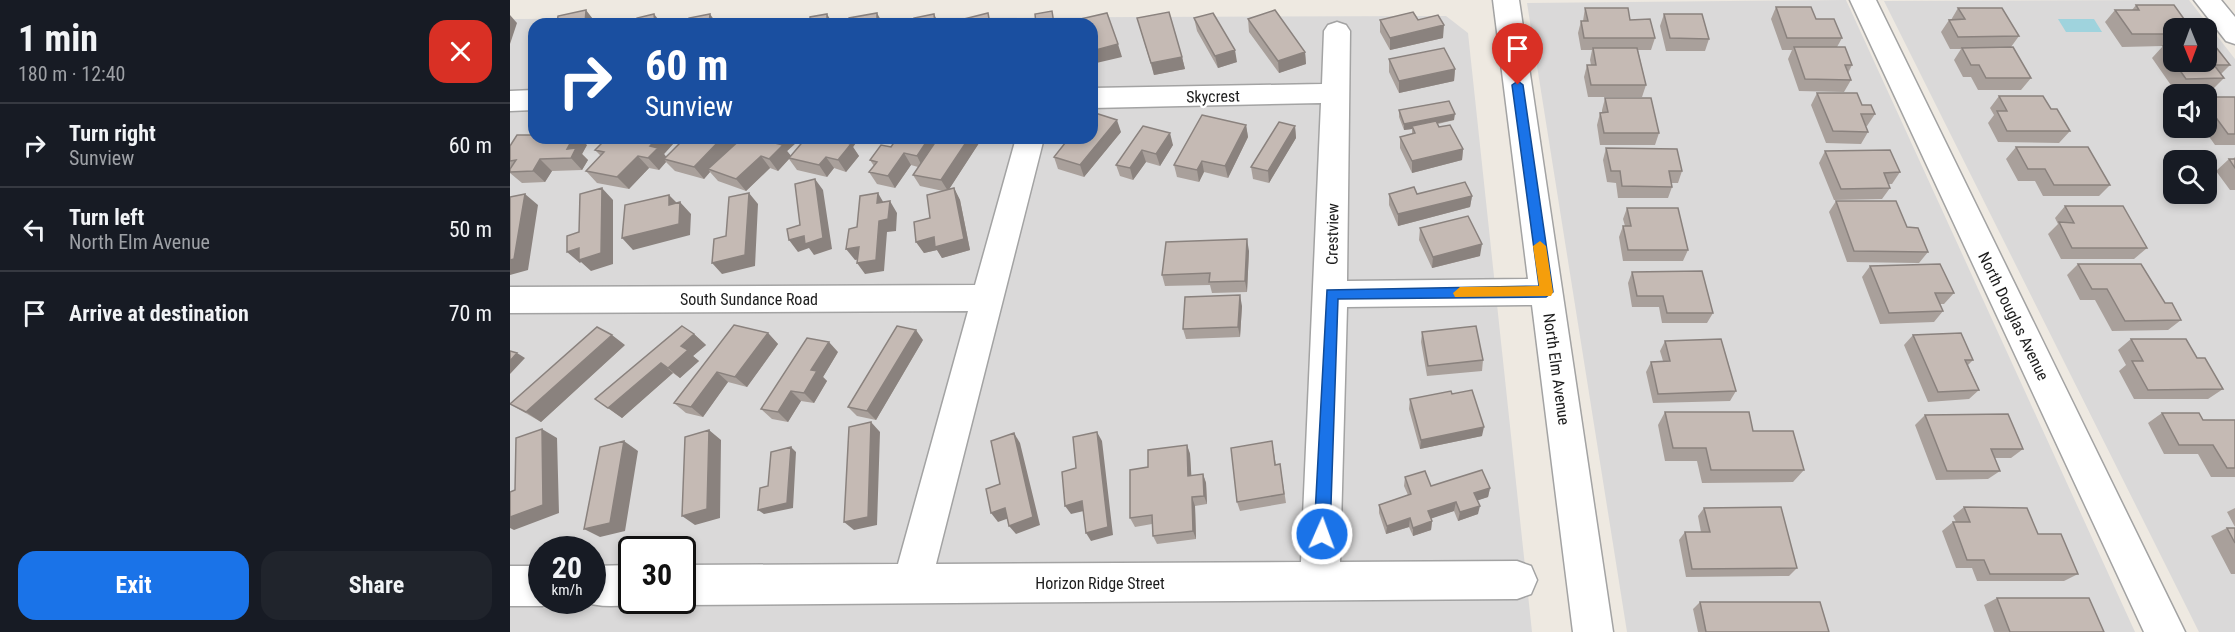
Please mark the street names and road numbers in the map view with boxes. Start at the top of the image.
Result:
street label: Skycrest [1186,87,1240,106]
street label: Crestview [1322,203,1343,265]
street label: North Douglas Avenue [1974,249,2053,384]
street label: South Sundance Road [680,290,818,309]
street label: North Elm Avenue [1539,312,1574,426]
street label: Horizon Ridge Street [1035,574,1165,593]

